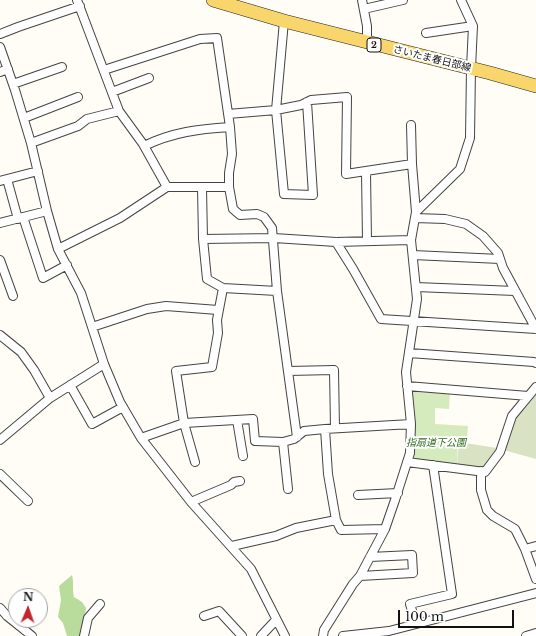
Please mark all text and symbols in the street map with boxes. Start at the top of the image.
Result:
road number: 2 [367,38,381,52]
street label: さいたま春日部線 [392,44,472,74]
park label: 指扇道下公園 [406,437,466,449]
north arrow [8,588,48,628]
text: N [23,590,34,604]
scale bar [400,602,516,628]
text: 100 m [405,609,444,624]

